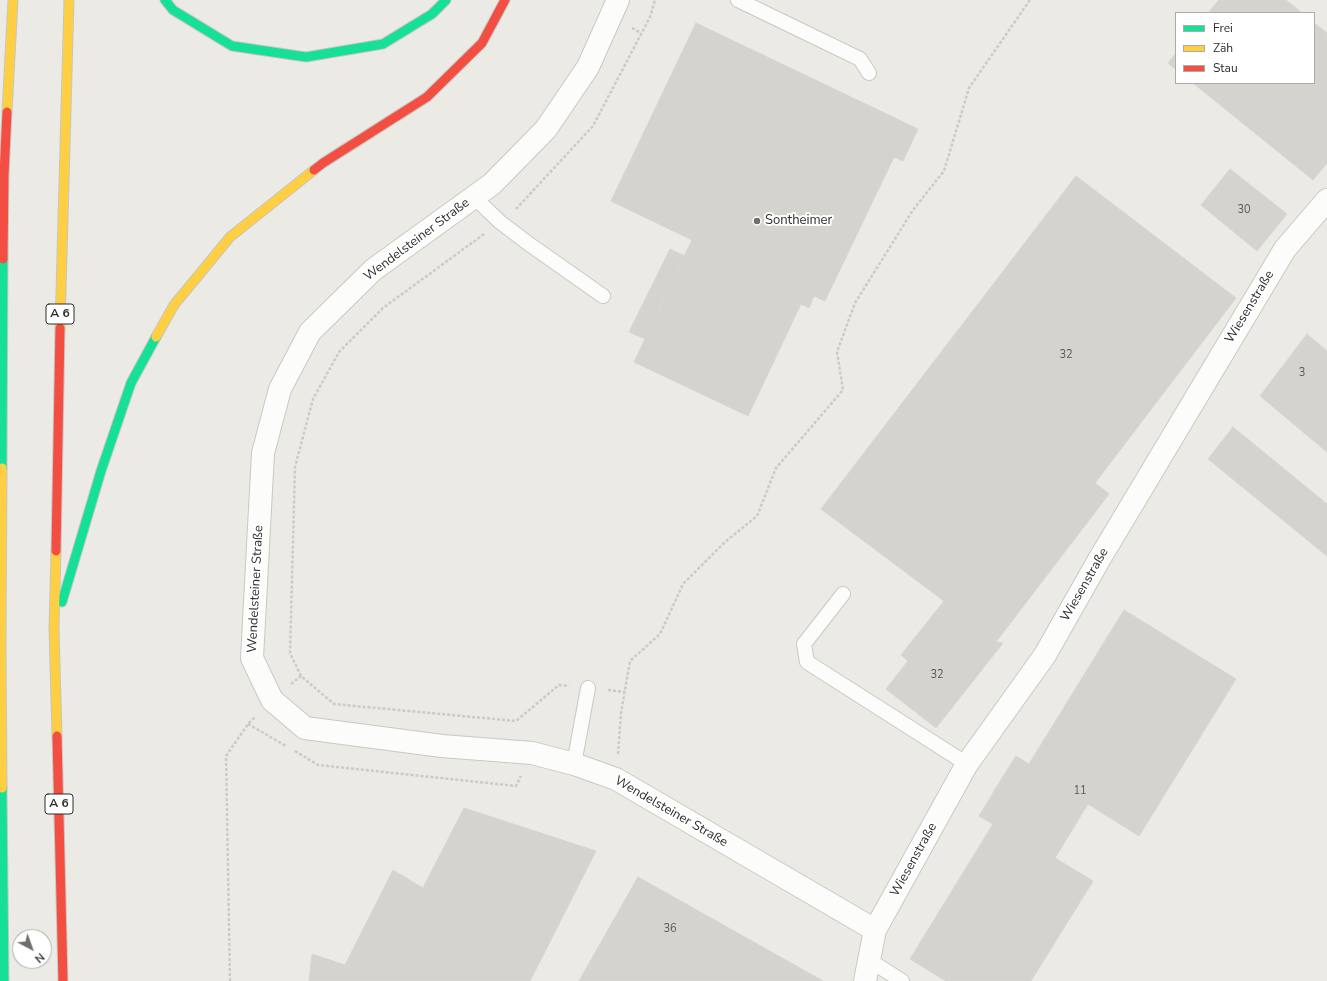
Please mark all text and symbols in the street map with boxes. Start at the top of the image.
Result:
legend [1175,12,1315,84]
text: Frei [1213,20,1233,36]
text: Zäh [1213,40,1233,56]
text: Stau [1213,60,1238,76]
street label: Wendelsteiner Straße [361,195,473,285]
house number: 30 [1237,203,1251,217]
place label: Sontheimer [765,213,832,229]
marker: Sontheimer [752,216,762,226]
street label: Wiesenstraße [1222,268,1278,346]
road number: A 6 [46,304,74,324]
house number: 32 [1059,348,1073,362]
house number: 3 [1299,366,1305,380]
street label: Wendelsteiner Straße [245,525,267,653]
street label: Wiesenstraße [1058,546,1112,624]
house number: 32 [930,668,944,682]
street label: Wendelsteiner Straße [612,773,730,851]
house number: 11 [1073,784,1087,798]
road number: A 6 [45,794,73,814]
street label: Wiesenstraße [887,820,941,900]
house number: 36 [663,922,677,936]
north arrow [12,929,52,969]
text: N [32,949,48,966]

